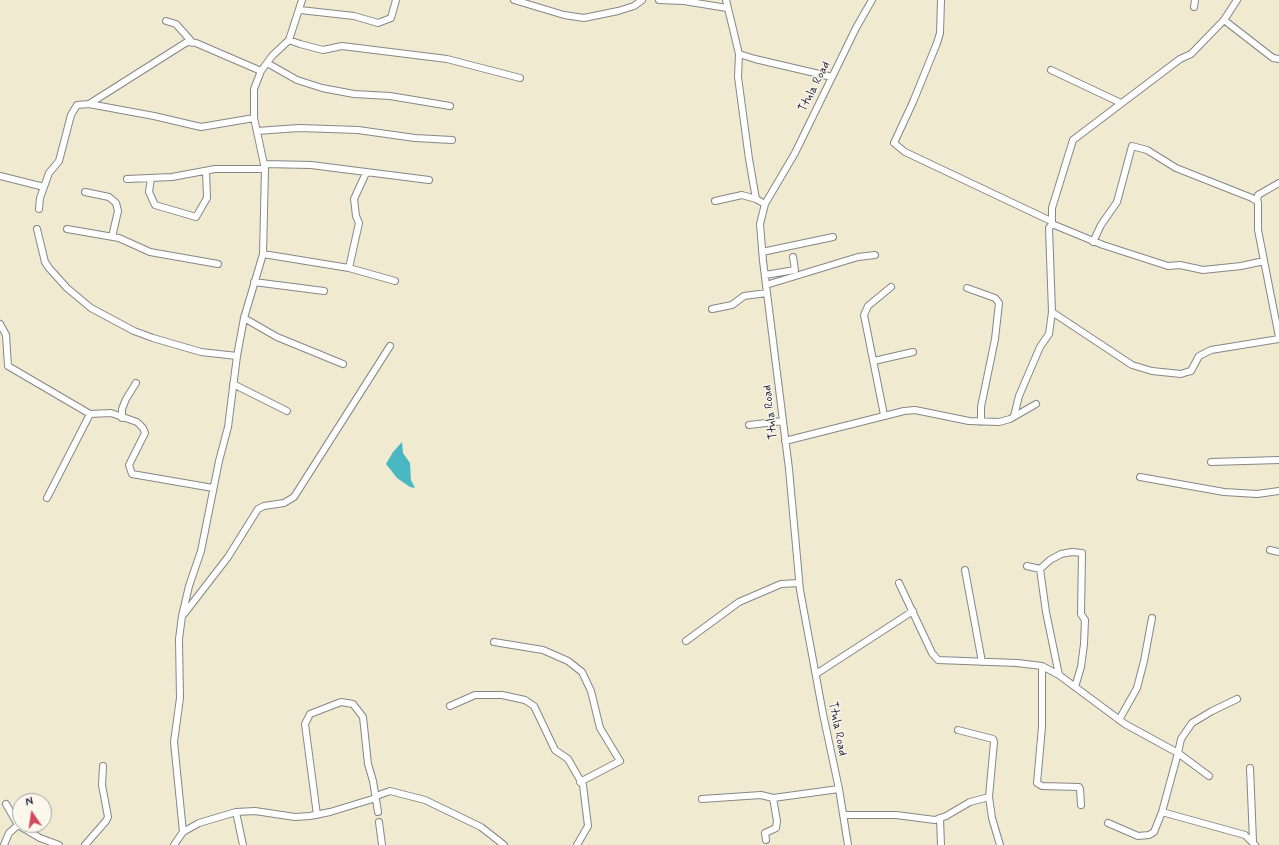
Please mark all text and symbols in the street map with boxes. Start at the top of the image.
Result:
street label: Ttula Road [796,59,834,115]
street label: Ttula Road [761,384,781,440]
street label: Ttula Road [825,701,849,757]
north arrow [12,793,52,833]
text: N [24,795,35,810]

